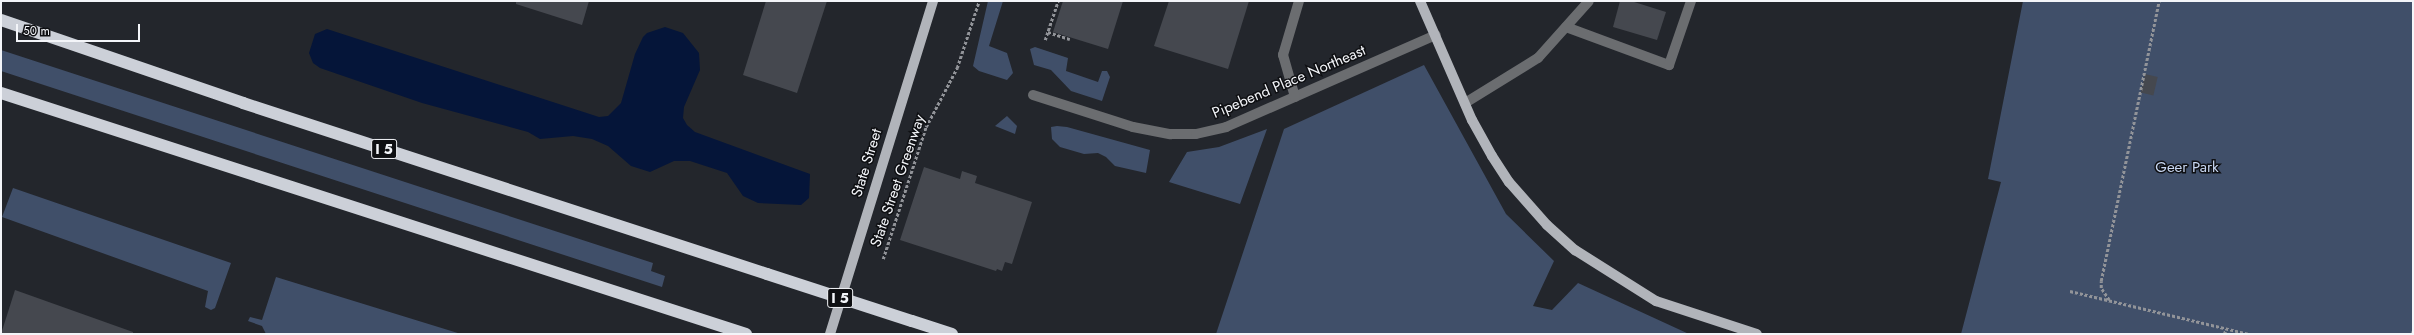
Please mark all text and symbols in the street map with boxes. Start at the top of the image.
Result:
scale bar [18,16,142,42]
text: 50 m [23,22,50,40]
street label: Pipebend Place Northeast [1210,42,1368,122]
street label: State Street Greenway [867,112,929,250]
street label: State Street [848,127,886,199]
road number: I 5 [371,137,397,161]
park label: Geer Park [2155,159,2219,177]
road number: I 5 [827,286,853,310]

